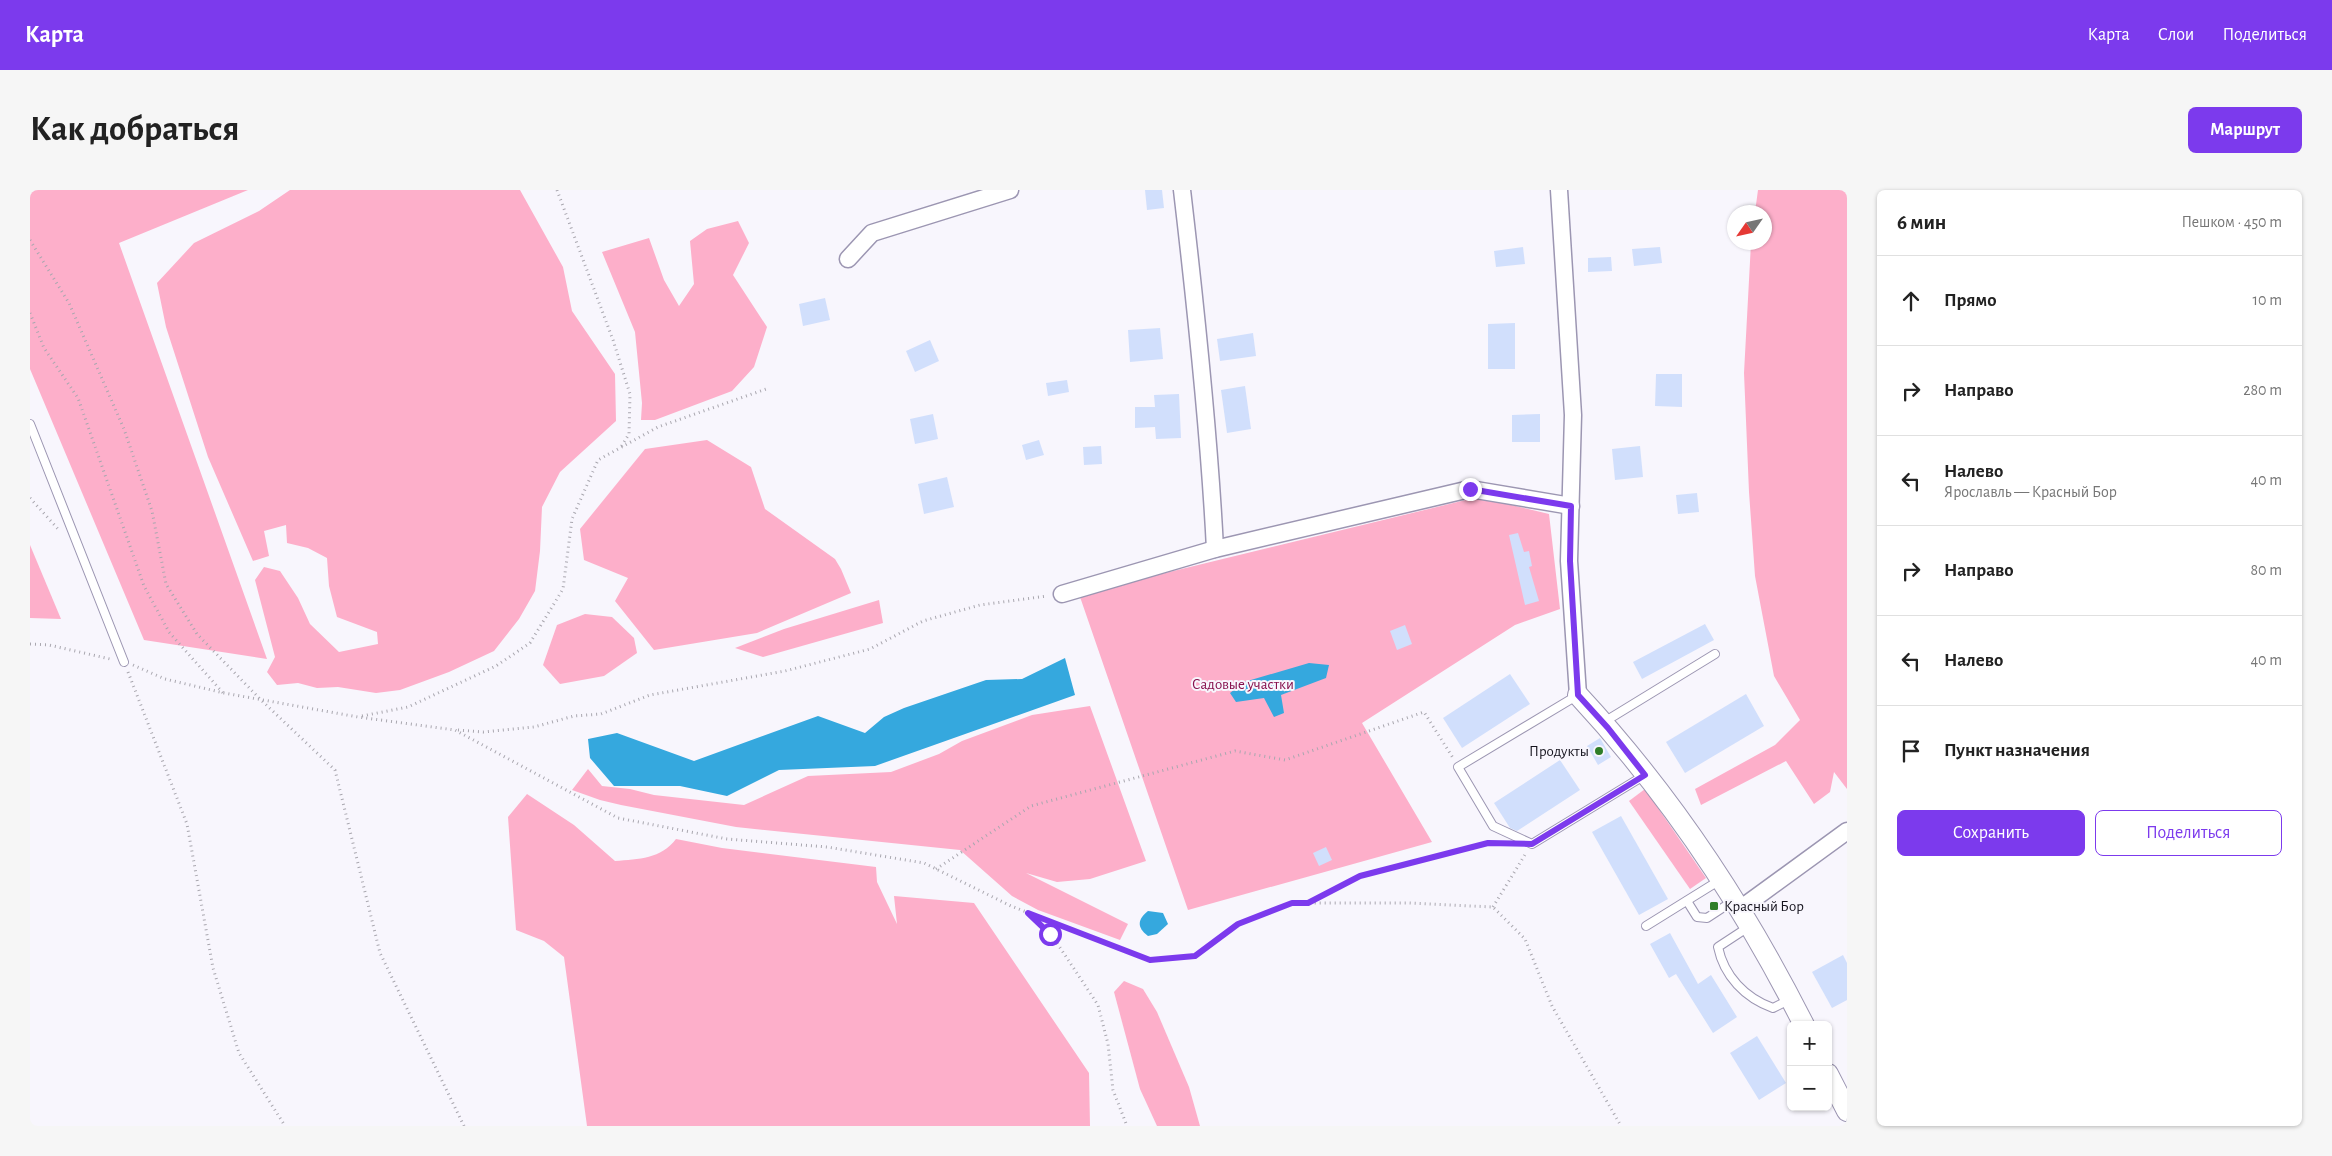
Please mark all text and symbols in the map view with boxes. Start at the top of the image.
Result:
text: Карта [25,23,84,47]
text: Карта [2088,26,2130,44]
text: Слои [2158,26,2194,44]
text: Поделиться [2222,26,2307,44]
button: Маршрут [2188,107,2302,153]
text: Как добраться [30,112,239,147]
north arrow [1727,205,1772,250]
text: 6 мин [1897,212,1946,233]
text: Пешком · 450 m [2181,214,2282,230]
icon: ahead [1897,287,1925,315]
text: Прямо [1944,291,1997,310]
text: 10 m [2253,292,2282,308]
icon: right [1897,377,1925,405]
text: Направо [1944,381,2014,400]
text: 280 m [2243,382,2282,398]
text: Налево [1944,462,2003,481]
icon: left [1897,467,1925,495]
text: 40 m [2250,472,2282,488]
route end [1459,478,1482,501]
text: Ярославль — Красный Бор [1944,484,2117,500]
icon: right [1897,557,1925,585]
text: Направо [1944,561,2014,580]
text: 80 m [2251,562,2282,578]
icon: left [1897,647,1925,675]
text: Налево [1944,651,2003,670]
text: 40 m [2250,652,2282,668]
park label: Садовые участки [1192,677,1294,692]
icon: arrive [1897,737,1925,765]
text: Пункт назначения [1944,741,2090,760]
place label: Продукты [1529,744,1589,759]
marker: Продукты [1593,745,1605,757]
button: Сохранить [1897,810,2085,856]
button: Поделиться [2095,810,2282,856]
place label: Красный Бор [1724,899,1804,914]
marker: Красный Бор [1708,900,1720,912]
route start [1039,923,1062,946]
map controls [1787,1021,1832,1111]
button: + [1787,1021,1832,1066]
button: − [1787,1066,1832,1111]

